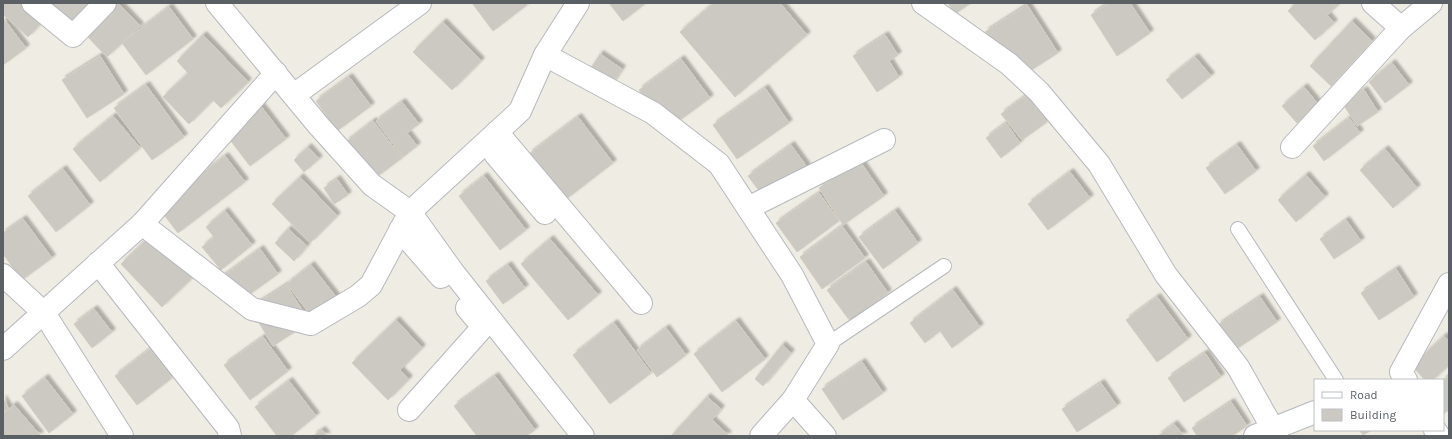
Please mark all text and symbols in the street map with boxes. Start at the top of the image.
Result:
legend [1314,379,1444,431]
text: Road [1350,388,1378,402]
text: Building [1350,408,1397,422]

